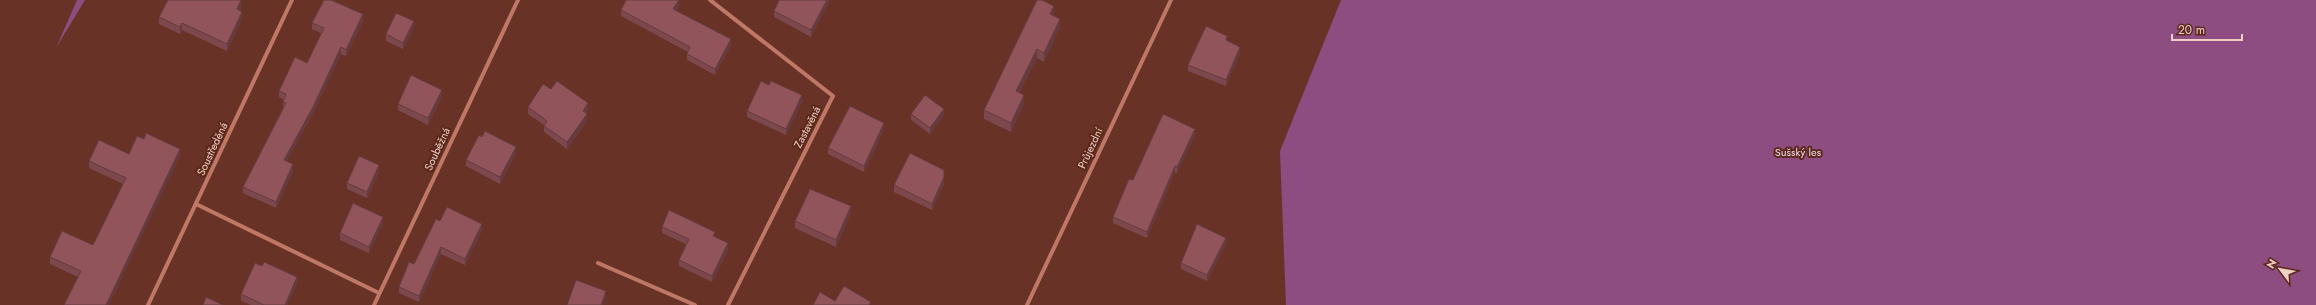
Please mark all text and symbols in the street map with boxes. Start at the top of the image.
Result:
scale bar [2172,16,2242,42]
text: 20 m [2178,21,2205,39]
street label: Zastavěná [790,103,824,151]
street label: Soustředěná [193,120,231,178]
street label: Průjezdní [1074,124,1107,171]
street label: Souběžná [420,125,454,173]
park label: Sušský les [1775,144,1822,160]
north arrow [2260,249,2300,289]
text: N [2262,256,2281,272]

